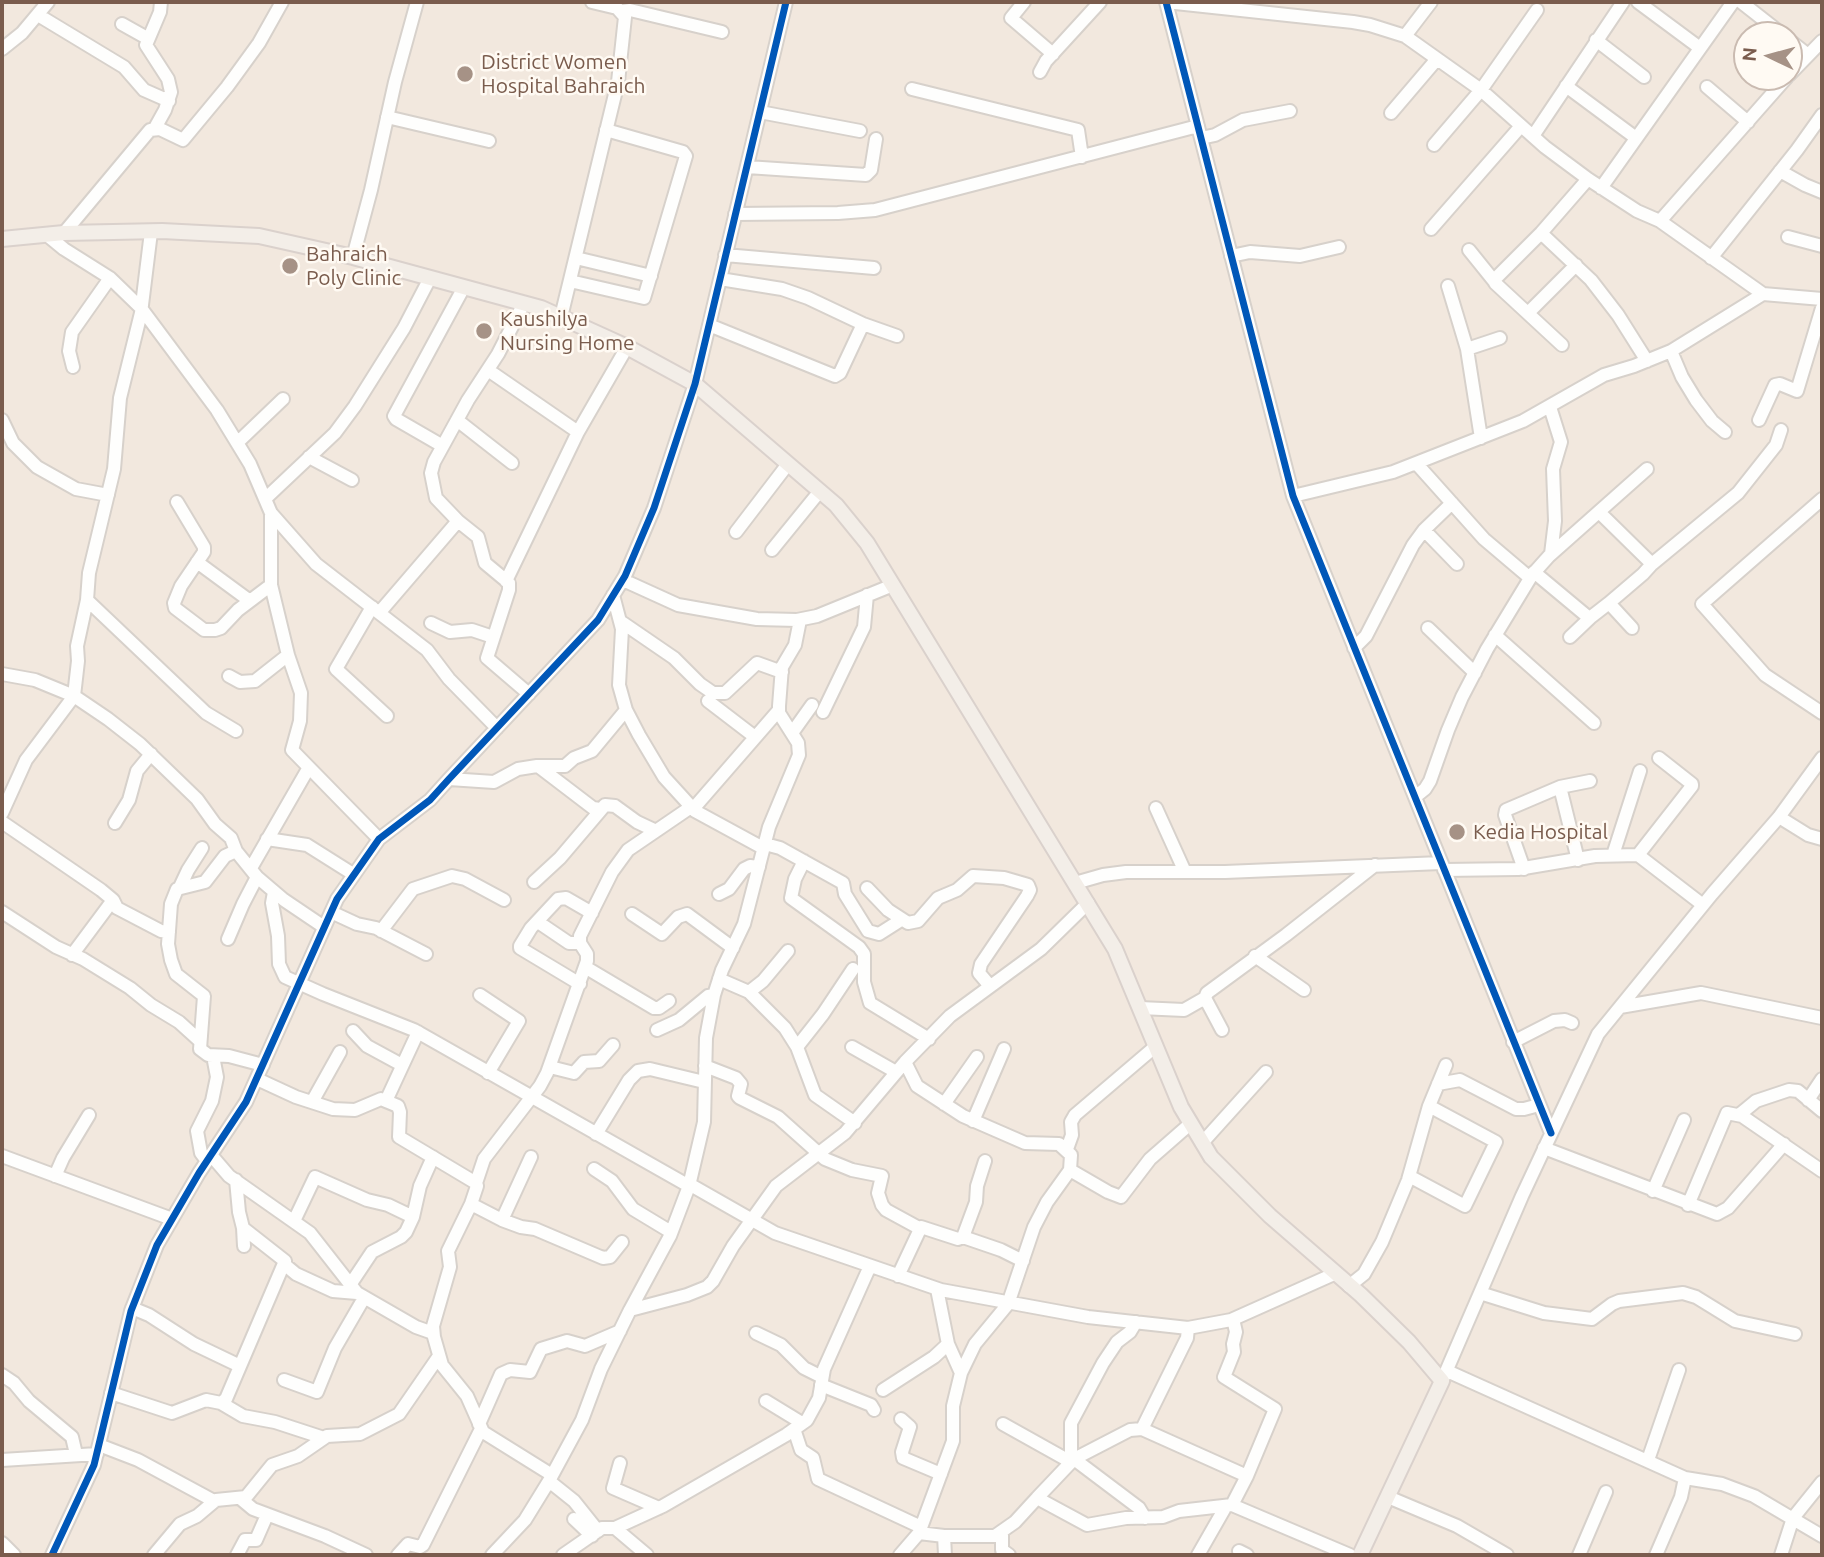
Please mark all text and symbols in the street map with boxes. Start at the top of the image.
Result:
north arrow [1733,21,1803,91]
text: N [1737,46,1761,62]
place label: District Women Hospital Bahraich [481,49,645,99]
marker: District Women Hospital Bahraich [455,64,475,84]
place label: Bahraich Poly Clinic [306,241,401,291]
marker: Bahraich Poly Clinic [280,256,300,276]
place label: Kaushilya Nursing Home [500,306,635,356]
marker: Kaushilya Nursing Home [474,321,494,341]
place label: Kedia Hospital [1473,819,1608,845]
marker: Kedia Hospital [1447,822,1467,842]

